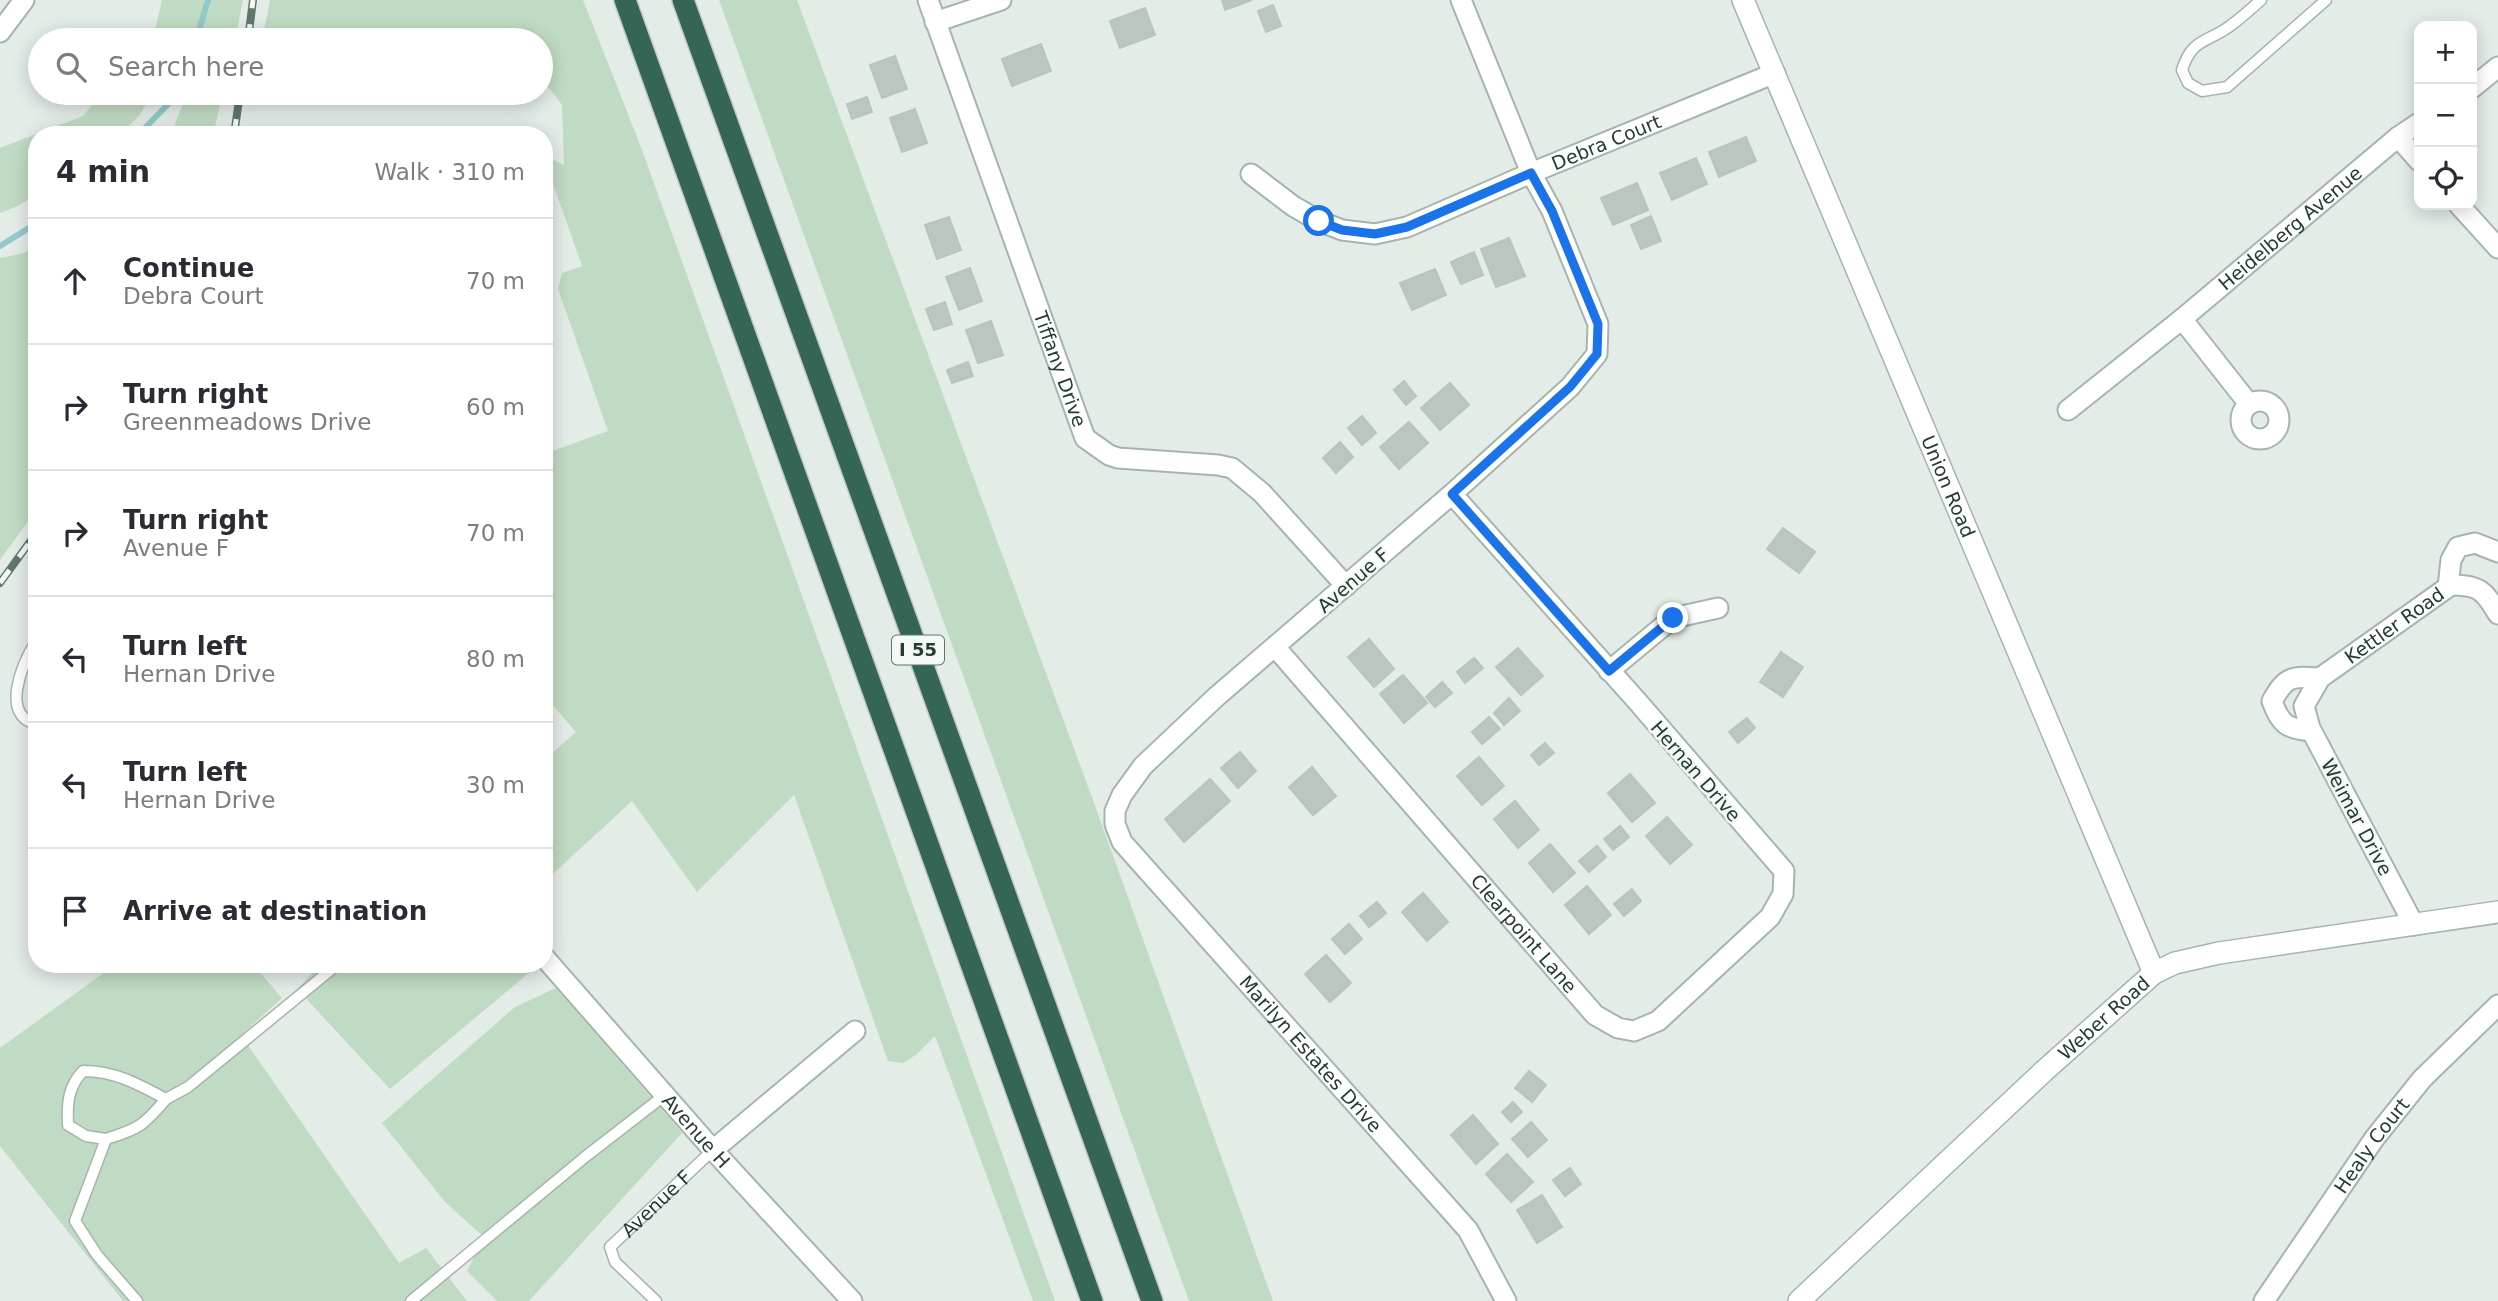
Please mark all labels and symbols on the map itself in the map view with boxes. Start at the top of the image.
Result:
street label: Debra Court [1548,110,1664,174]
street label: Heidelberg Avenue [2214,162,2366,295]
route start [1303,205,1334,236]
street label: Tiffany Drive [1029,307,1091,430]
street label: Union Road [1917,432,1980,541]
street label: Avenue F [1313,543,1393,617]
street label: Kettler Road [2340,582,2448,668]
route end [1657,602,1688,633]
road number: I 55 [892,636,944,664]
street label: Hernan Drive [1646,716,1746,826]
street label: Weimar Drive [2317,755,2397,879]
street label: Clearpoint Lane [1466,869,1582,997]
street label: Marilyn Estates Drive [1235,971,1386,1137]
street label: Weber Road [2054,971,2154,1064]
street label: Avenue H [658,1089,735,1172]
street label: Healy Court [2329,1094,2413,1197]
street label: Avenue F [617,1165,696,1241]

